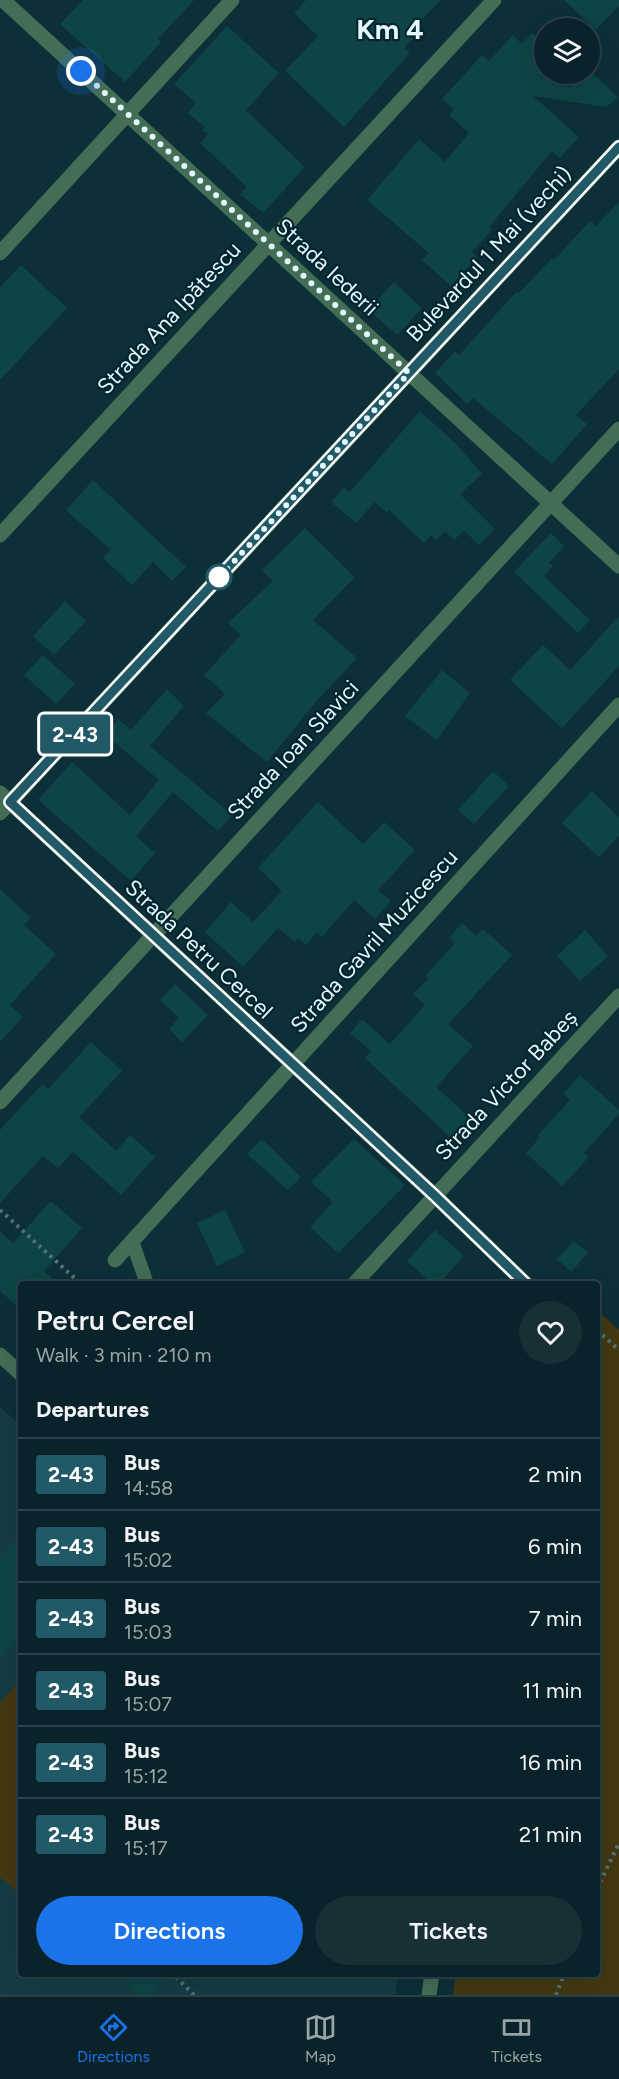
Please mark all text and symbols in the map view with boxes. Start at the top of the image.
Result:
district label: Km 4 [356,12,424,46]
map controls [534,18,600,84]
button: layers [534,18,600,84]
your location [66,56,96,86]
street label: Bulevardul 1 Mai (vechi) [401,161,577,347]
street label: Strada Iederii [270,213,384,321]
street label: Strada Ana Ipătescu [91,236,247,400]
unlabelled marker [206,564,232,590]
street label: Strada Ioan Slavici [222,675,364,825]
line badge: 2-43 [33,714,117,754]
text: 2-43 [52,722,98,747]
street label: Strada Gavril Muzicescu [285,844,463,1038]
street label: Strada Petru Cercel [120,874,278,1024]
street label: Strada Victor Babeș [429,1004,583,1166]
button: heart [519,1301,582,1364]
text: Petru Cercel [36,1303,195,1337]
text: Walk · 3 min · 210 m [36,1343,211,1367]
text: Departures [36,1396,149,1423]
text: Bus [124,1449,160,1476]
text: 2 min [528,1461,582,1488]
text: 2-43 [48,1462,94,1487]
text: 14:58 [124,1476,173,1500]
text: Bus [124,1521,160,1548]
text: 6 min [528,1533,582,1560]
text: 2-43 [48,1534,94,1559]
text: 15:02 [124,1548,173,1572]
text: Bus [124,1593,160,1620]
text: 7 min [529,1605,582,1632]
text: 2-43 [48,1606,94,1631]
text: 15:03 [124,1620,172,1644]
text: Bus [124,1665,160,1692]
text: 11 min [522,1677,582,1704]
text: 2-43 [48,1678,94,1703]
text: 15:07 [124,1692,172,1716]
text: Bus [124,1737,160,1764]
text: 16 min [519,1749,582,1776]
text: 2-43 [48,1750,94,1775]
text: 15:12 [124,1764,168,1788]
text: Bus [124,1809,160,1836]
text: 21 min [519,1821,582,1848]
text: 2-43 [48,1822,94,1847]
text: 15:17 [124,1836,168,1860]
button: Directions [36,1896,303,1965]
button: Tickets [315,1896,582,1965]
tab: Directions [77,2011,150,2066]
tab: Map [304,2011,337,2066]
tab: Tickets [491,2011,542,2066]

